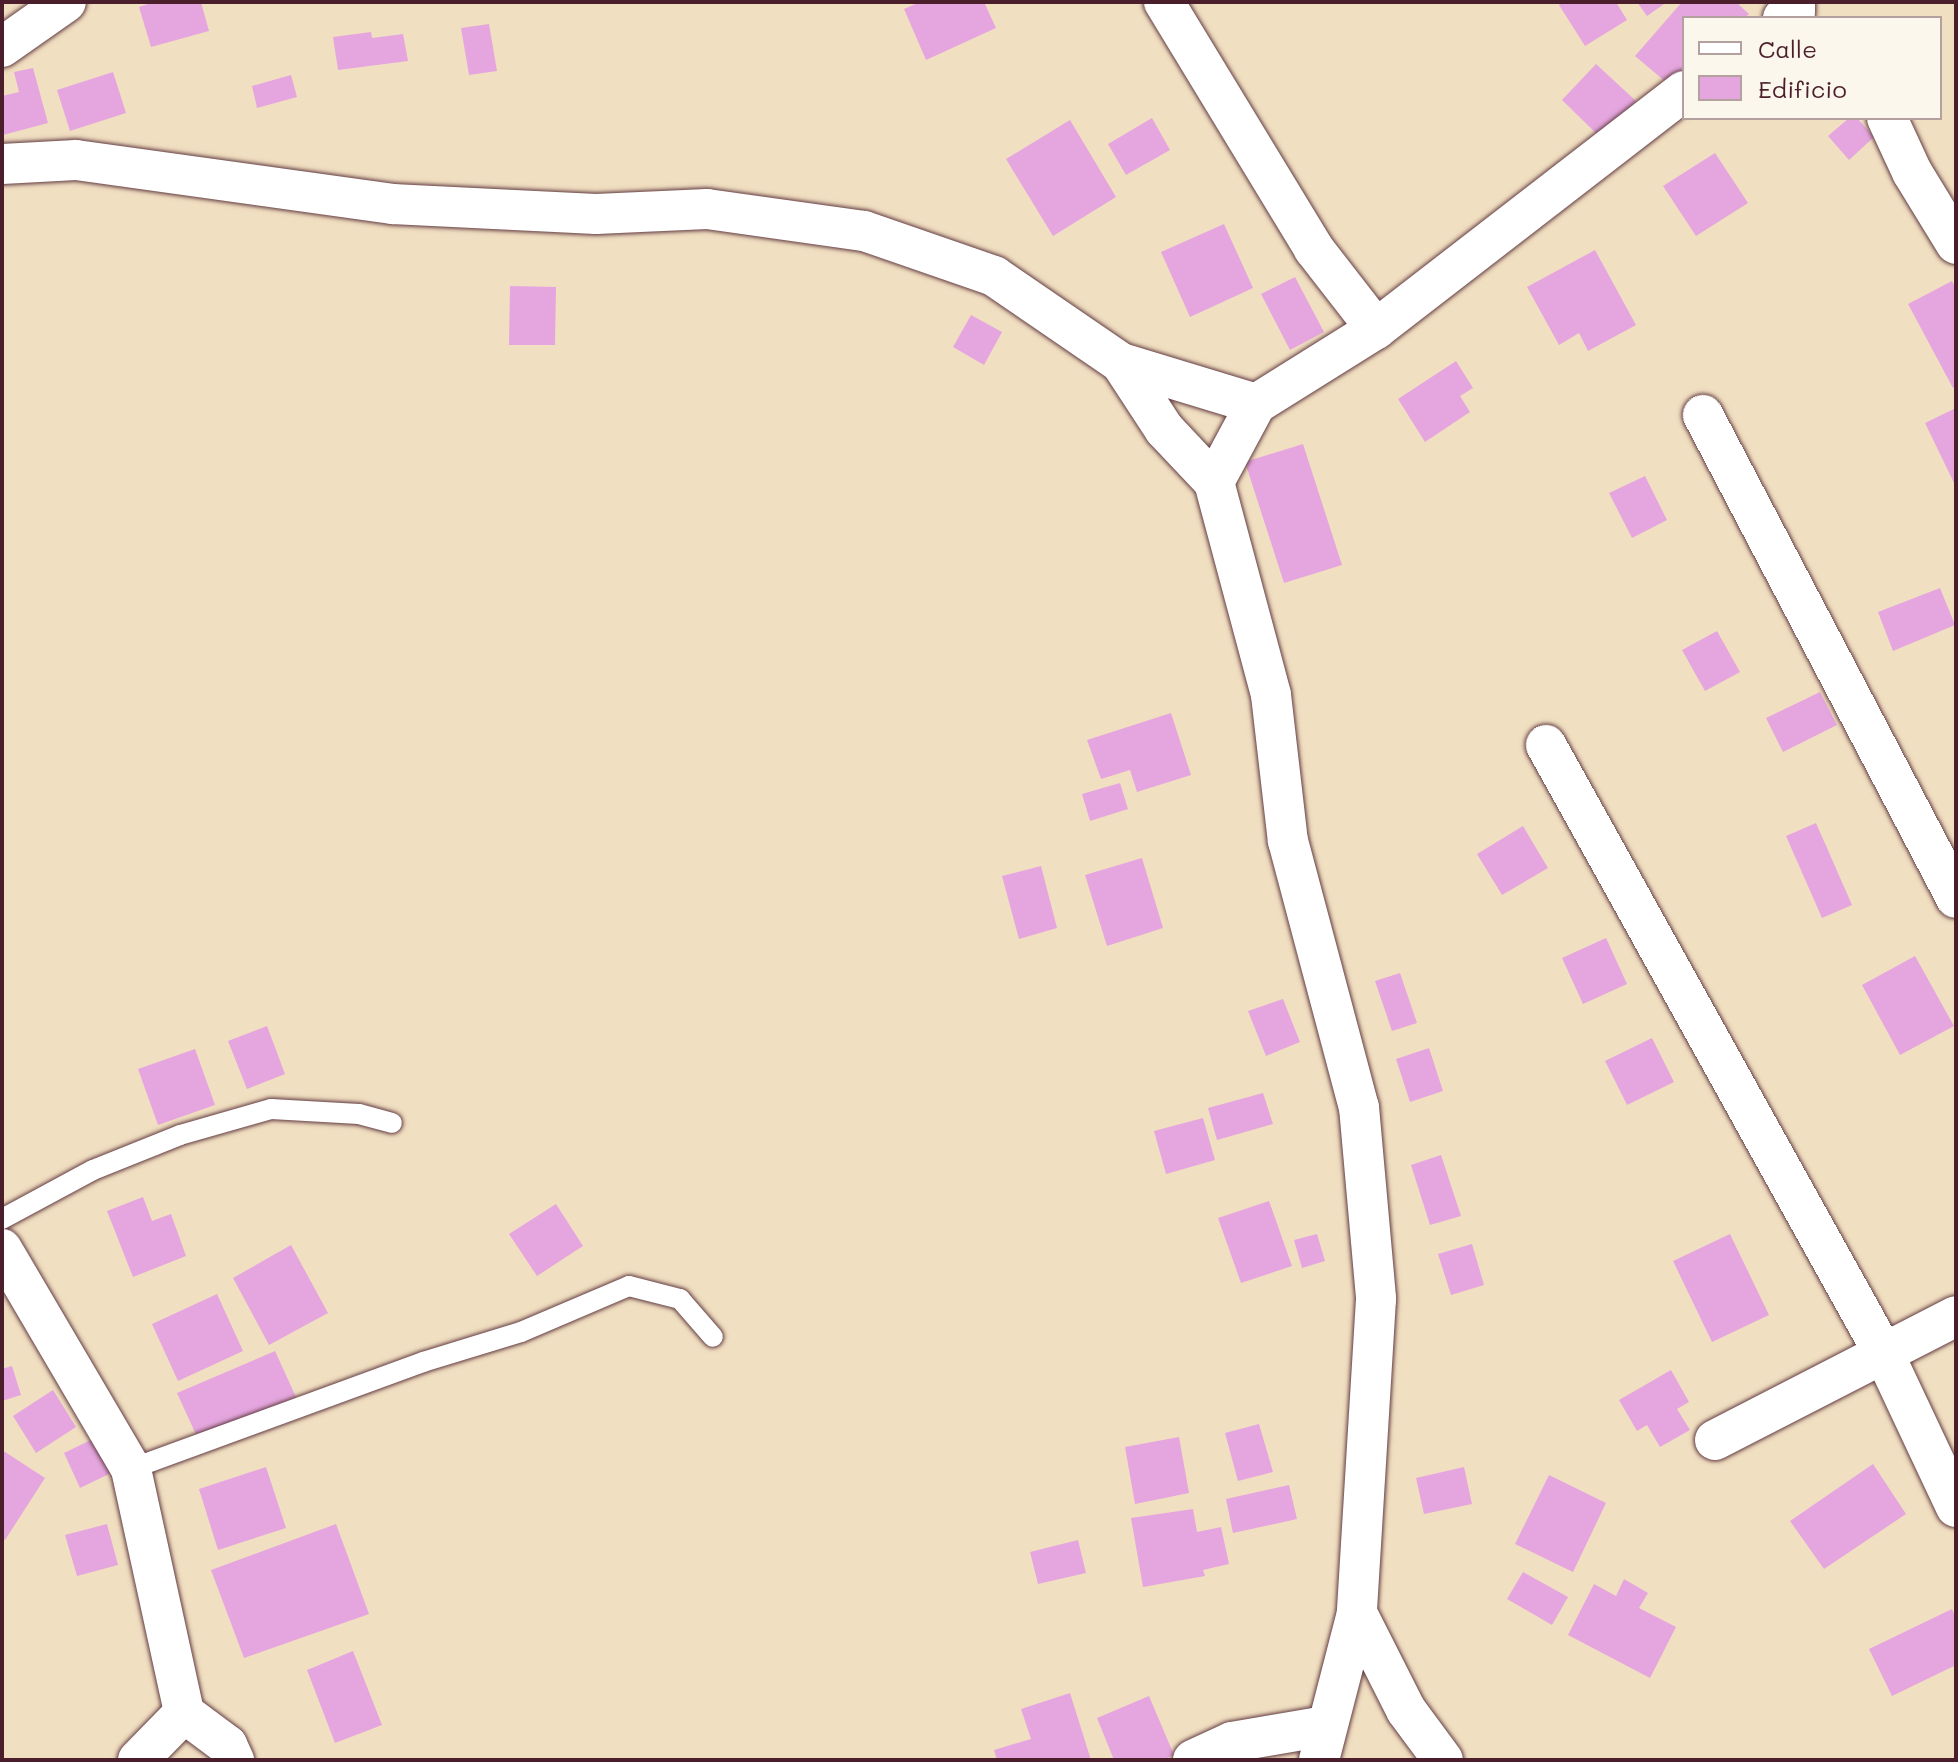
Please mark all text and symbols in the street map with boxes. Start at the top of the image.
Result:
legend [1682,16,1942,120]
text: Calle [1758,33,1817,64]
text: Edificio [1758,73,1847,104]

